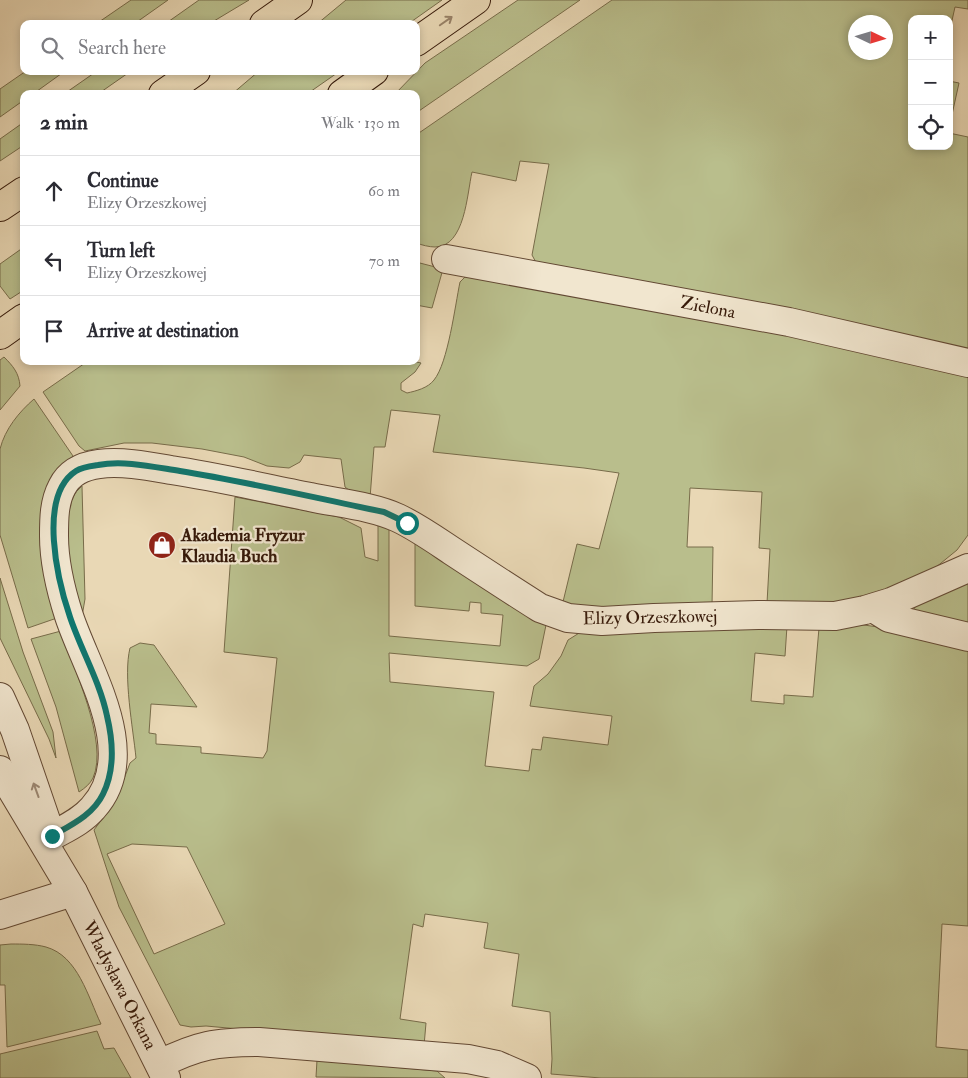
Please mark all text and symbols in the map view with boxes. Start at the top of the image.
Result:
north arrow [848,15,893,60]
map controls [908,15,953,150]
button: + [908,15,953,60]
one-way arrow [439,16,453,26]
search box [20,20,420,75]
icon: search [38,34,66,62]
text: Search here [78,36,166,60]
button: − [908,60,953,105]
button: locate [908,105,953,150]
text: 2 min [40,109,88,136]
text: Walk · 130 m [321,113,400,133]
text: Continue [87,169,158,193]
icon: ahead [40,177,68,205]
text: 60 m [368,181,400,201]
text: Elizy Orzeszkowej [87,193,207,213]
text: Turn left [87,239,155,263]
icon: left [40,247,68,275]
text: 70 m [369,251,400,271]
text: Elizy Orzeszkowej [87,263,207,283]
street label: Zielona [678,291,738,324]
icon: arrive [40,317,68,345]
text: Arrive at destination [87,319,239,343]
route start [396,512,419,535]
place label: Akademia Fryzur Klaudia Buch [180,524,305,568]
shop icon: Akademia Fryzur Klaudia Buch [147,530,177,560]
street label: Elizy Orzeszkowej [582,605,718,630]
one-way arrow [31,783,40,798]
route end [41,825,64,848]
street label: Władysława Orkana [77,916,162,1054]

